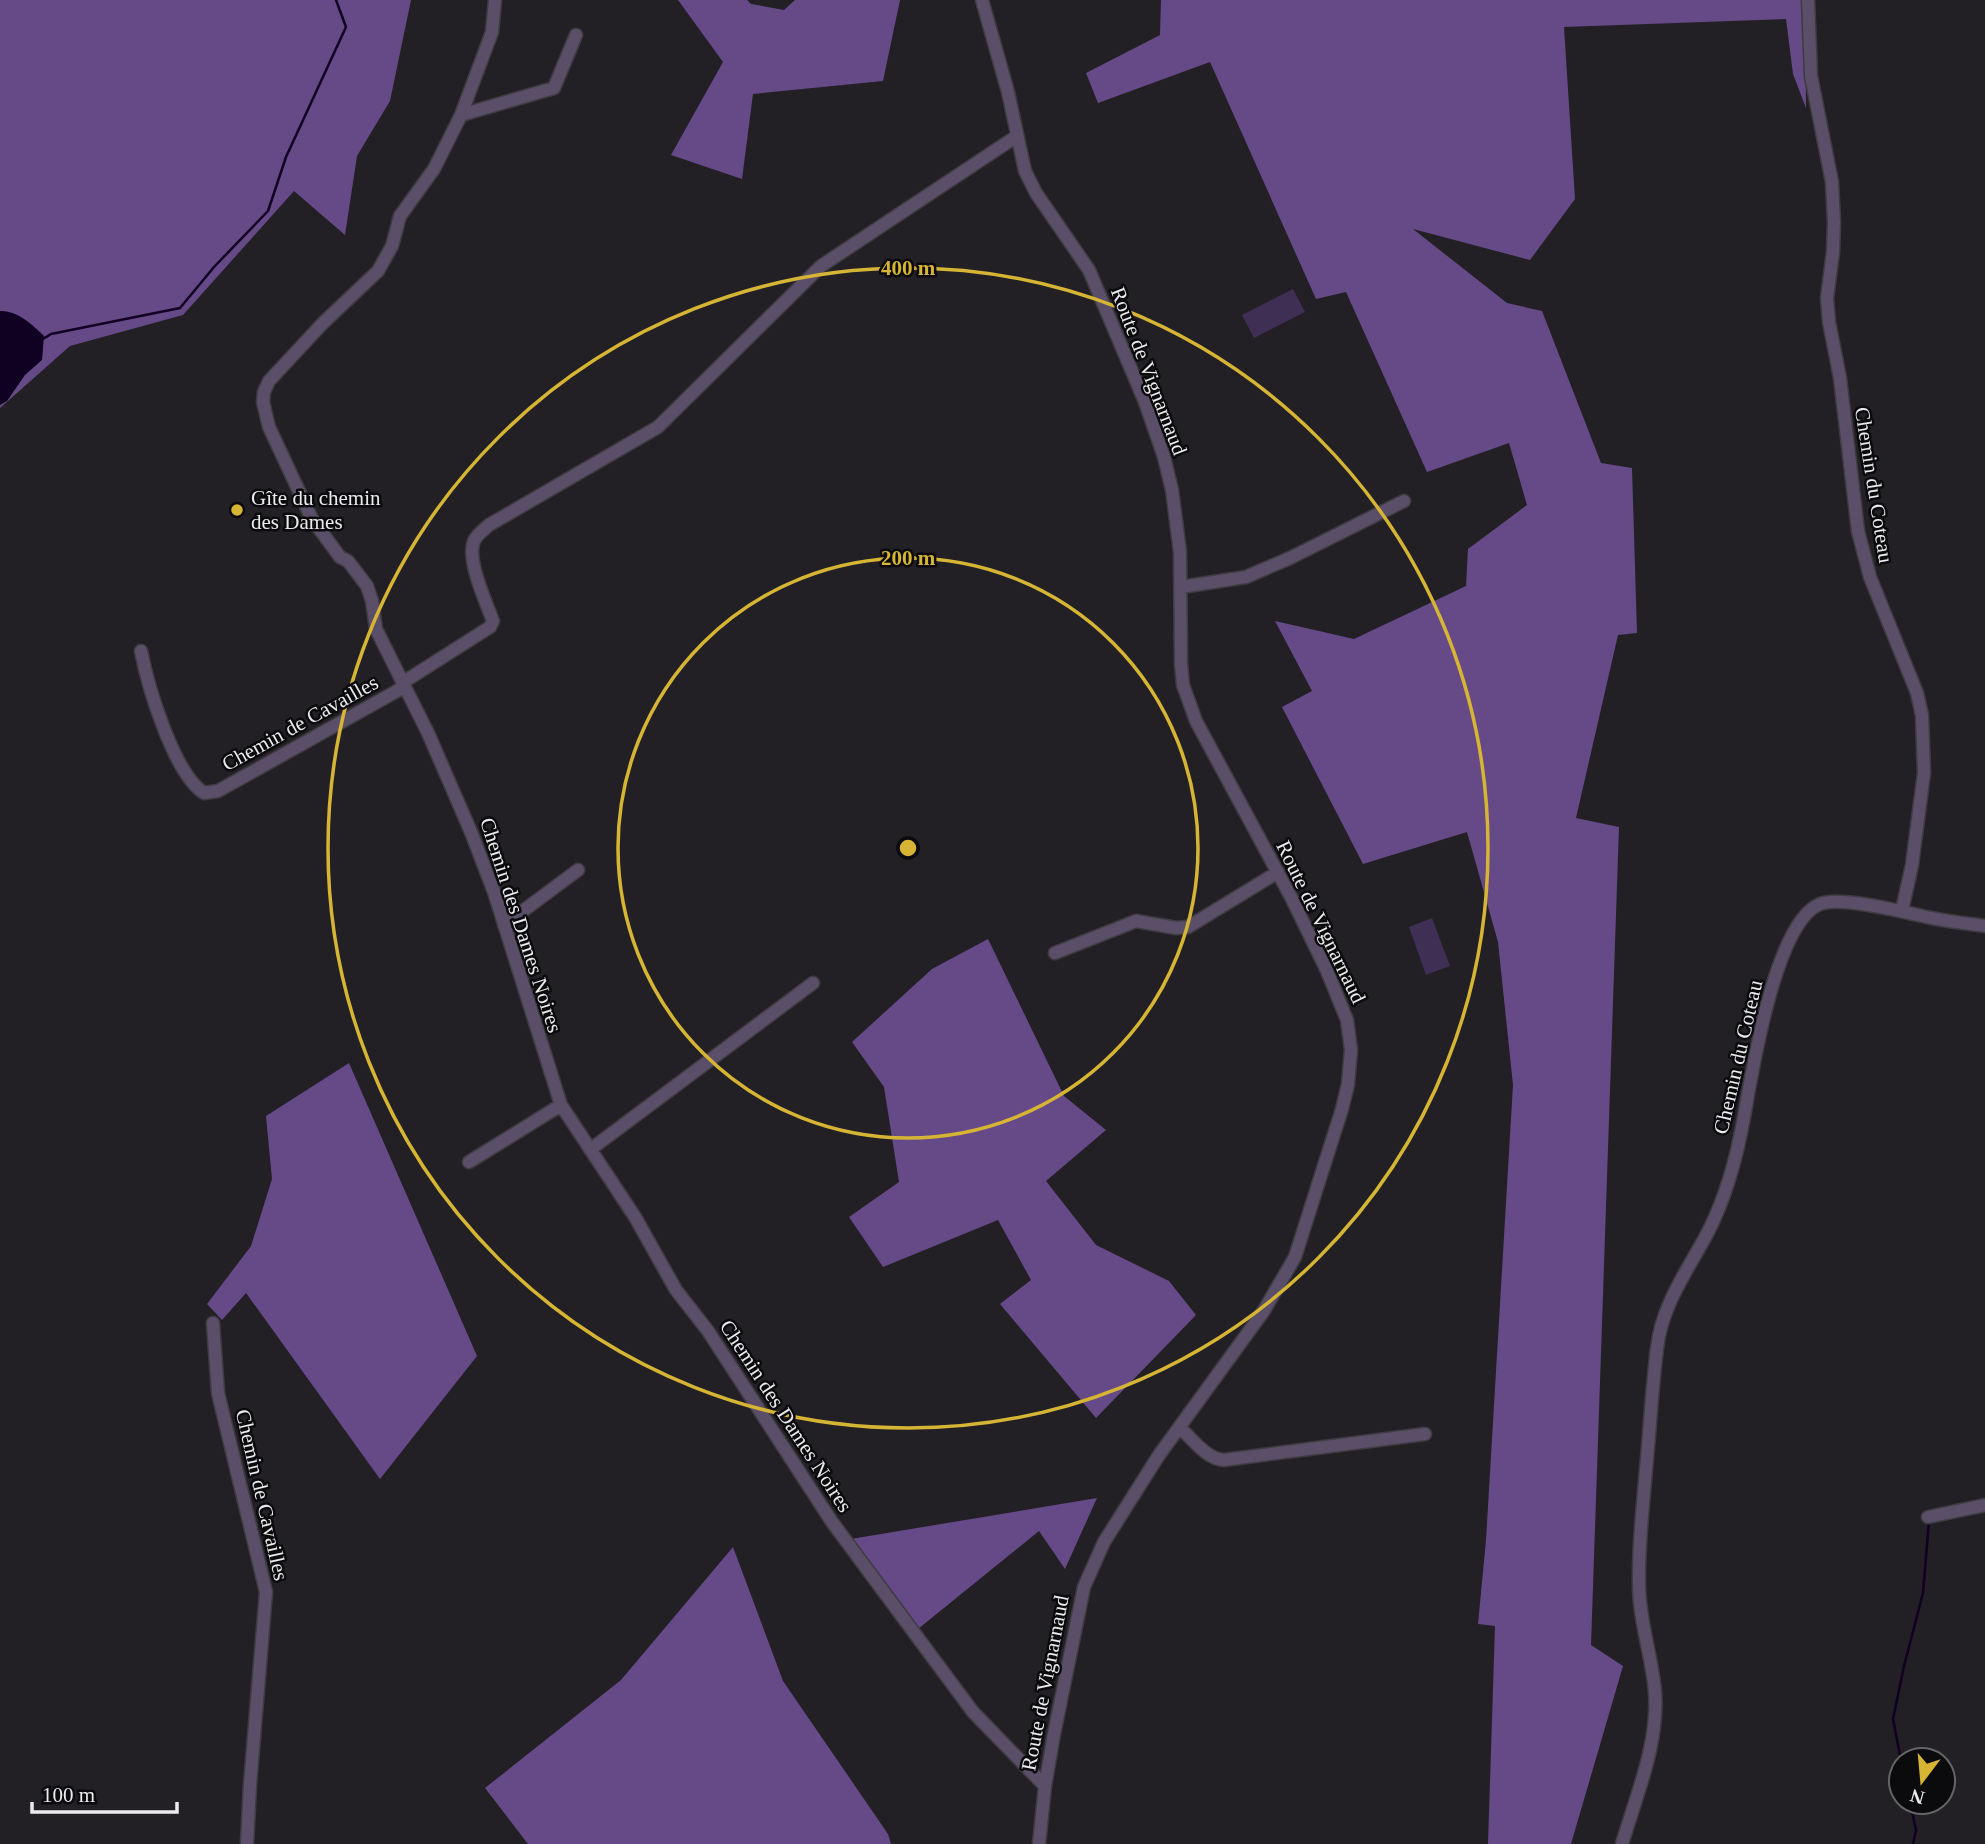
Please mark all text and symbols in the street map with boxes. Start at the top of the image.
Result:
text: 400 m [881,256,936,280]
street label: Route de Vignarnaud [1106,284,1192,459]
street label: Chemin du Coteau [1850,405,1898,565]
place label: Gîte du chemin des Dames [251,486,381,534]
marker: Gîte du chemin des Dames [229,502,245,518]
text: 200 m [881,546,936,570]
street label: Chemin de Cavailles [218,670,382,776]
street label: Chemin des Dames Noires [475,815,567,1035]
centre of rings [896,836,920,860]
street label: Route de Vignarnaud [1271,837,1371,1008]
street label: Chemin du Coteau [1709,977,1768,1136]
street label: Chemin des Dames Noires [715,1315,857,1517]
street label: Chemin de Cavailles [231,1407,293,1583]
street label: Route de Vignarnaud [1016,1593,1074,1773]
north arrow [1887,1746,1957,1816]
scale bar [32,1770,177,1814]
text: 100 m [42,1783,95,1807]
text: N [1908,1785,1927,1809]

